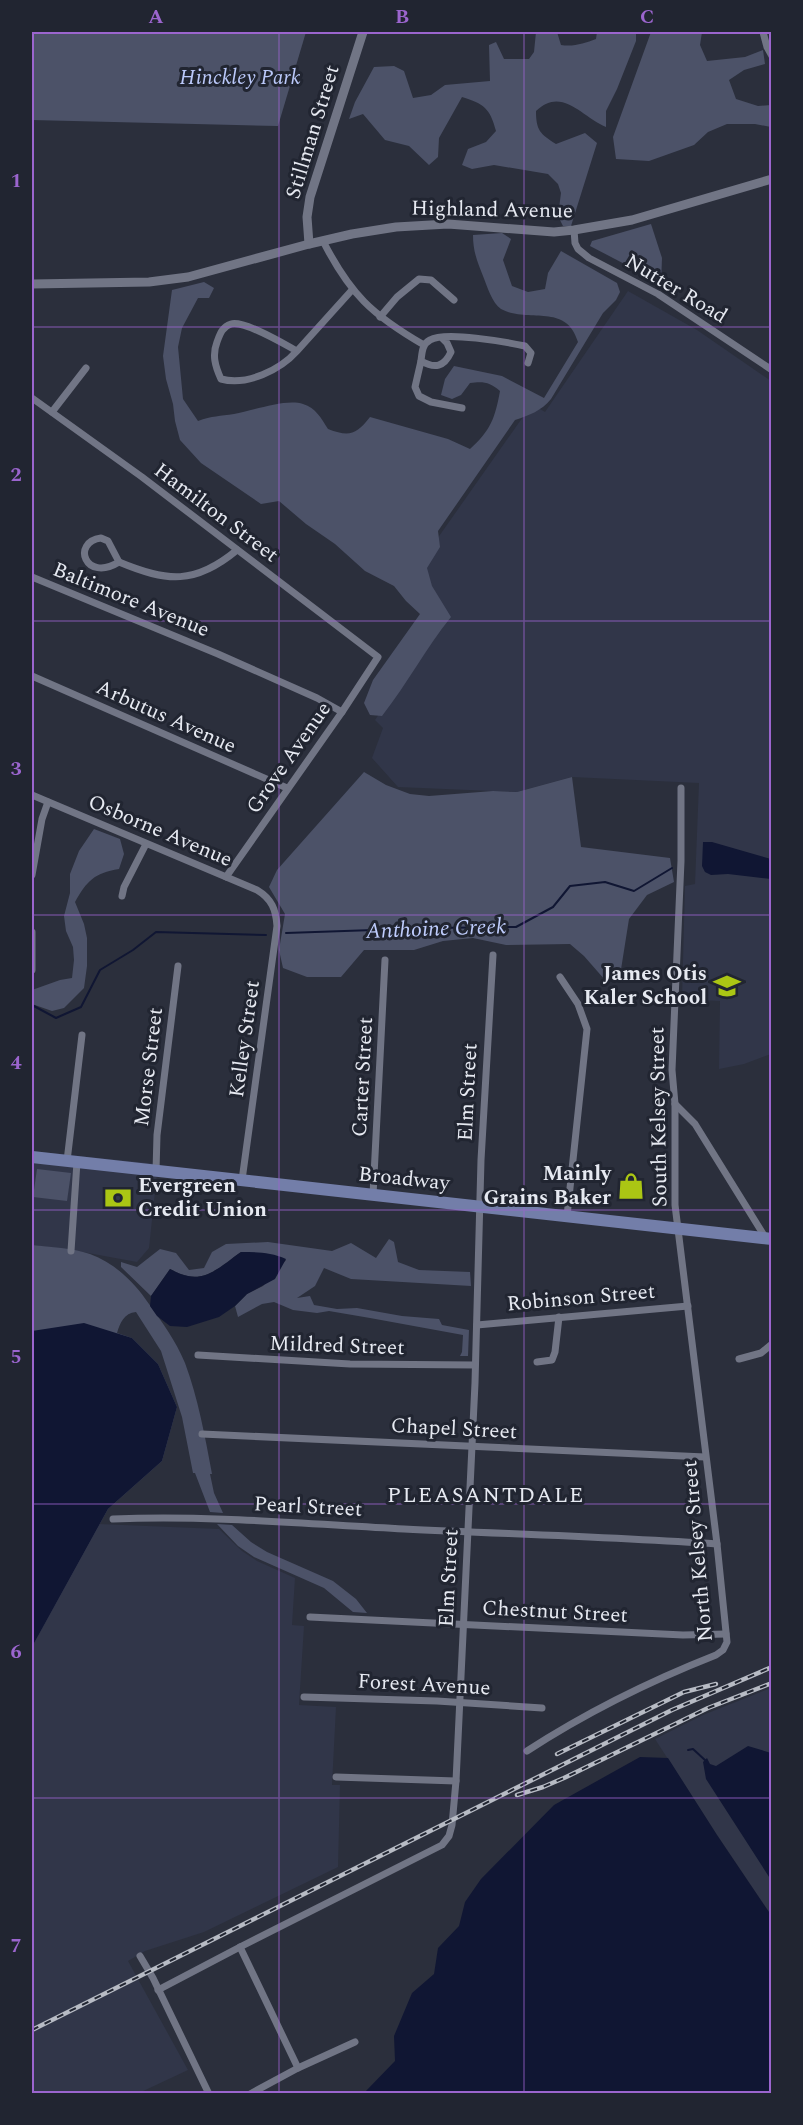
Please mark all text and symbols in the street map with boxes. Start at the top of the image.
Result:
text: A [148,2,164,32]
text: B [395,2,409,32]
text: C [640,2,654,32]
street label: Stillman Street [277,61,349,203]
park label: Hinckley Park [179,62,301,94]
text: 1 [10,166,22,196]
street label: Highland Avenue [411,193,573,227]
street label: Nutter Road [619,246,733,332]
street label: Hamilton Street [147,455,285,571]
text: 2 [10,460,22,490]
street label: Baltimore Avenue [48,554,214,646]
street label: Arbutus Avenue [91,672,241,762]
street label: Grove Avenue [238,695,340,821]
text: 3 [10,754,22,784]
street label: Osborne Avenue [83,786,237,876]
water label: Anthoine Creek [364,910,507,948]
place label: James Otis Kaler School [583,958,707,1014]
school or university icon: James Otis Kaler School [712,971,742,1001]
street label: Kelley Street [221,978,269,1100]
street label: Morse Street [126,1006,172,1128]
street label: Carter Street [344,1016,382,1138]
street label: South Kelsey Street [641,1027,677,1207]
street label: Elm Street [449,1042,487,1142]
text: 4 [10,1048,22,1078]
street label: Broadway [357,1158,452,1200]
place label: Mainly Grains Baker [483,1158,612,1214]
place label: Evergreen Credit Union [138,1170,267,1226]
shop icon: Mainly Grains Baker [616,1171,646,1201]
bank icon: Evergreen Credit Union [103,1183,133,1213]
street label: Robinson Street [506,1276,656,1320]
street label: Mildred Street [269,1328,405,1364]
text: 5 [10,1342,22,1372]
street label: Chapel Street [390,1410,518,1448]
street label: North Kelsey Street [674,1459,722,1643]
district label: PLEASANTDALE [387,1479,585,1512]
street label: Pearl Street [253,1488,363,1526]
street label: Elm Street [430,1528,468,1628]
street label: Chestnut Street [481,1592,629,1632]
text: 6 [10,1637,22,1667]
street label: Forest Avenue [357,1666,491,1704]
text: 7 [10,1931,22,1961]

